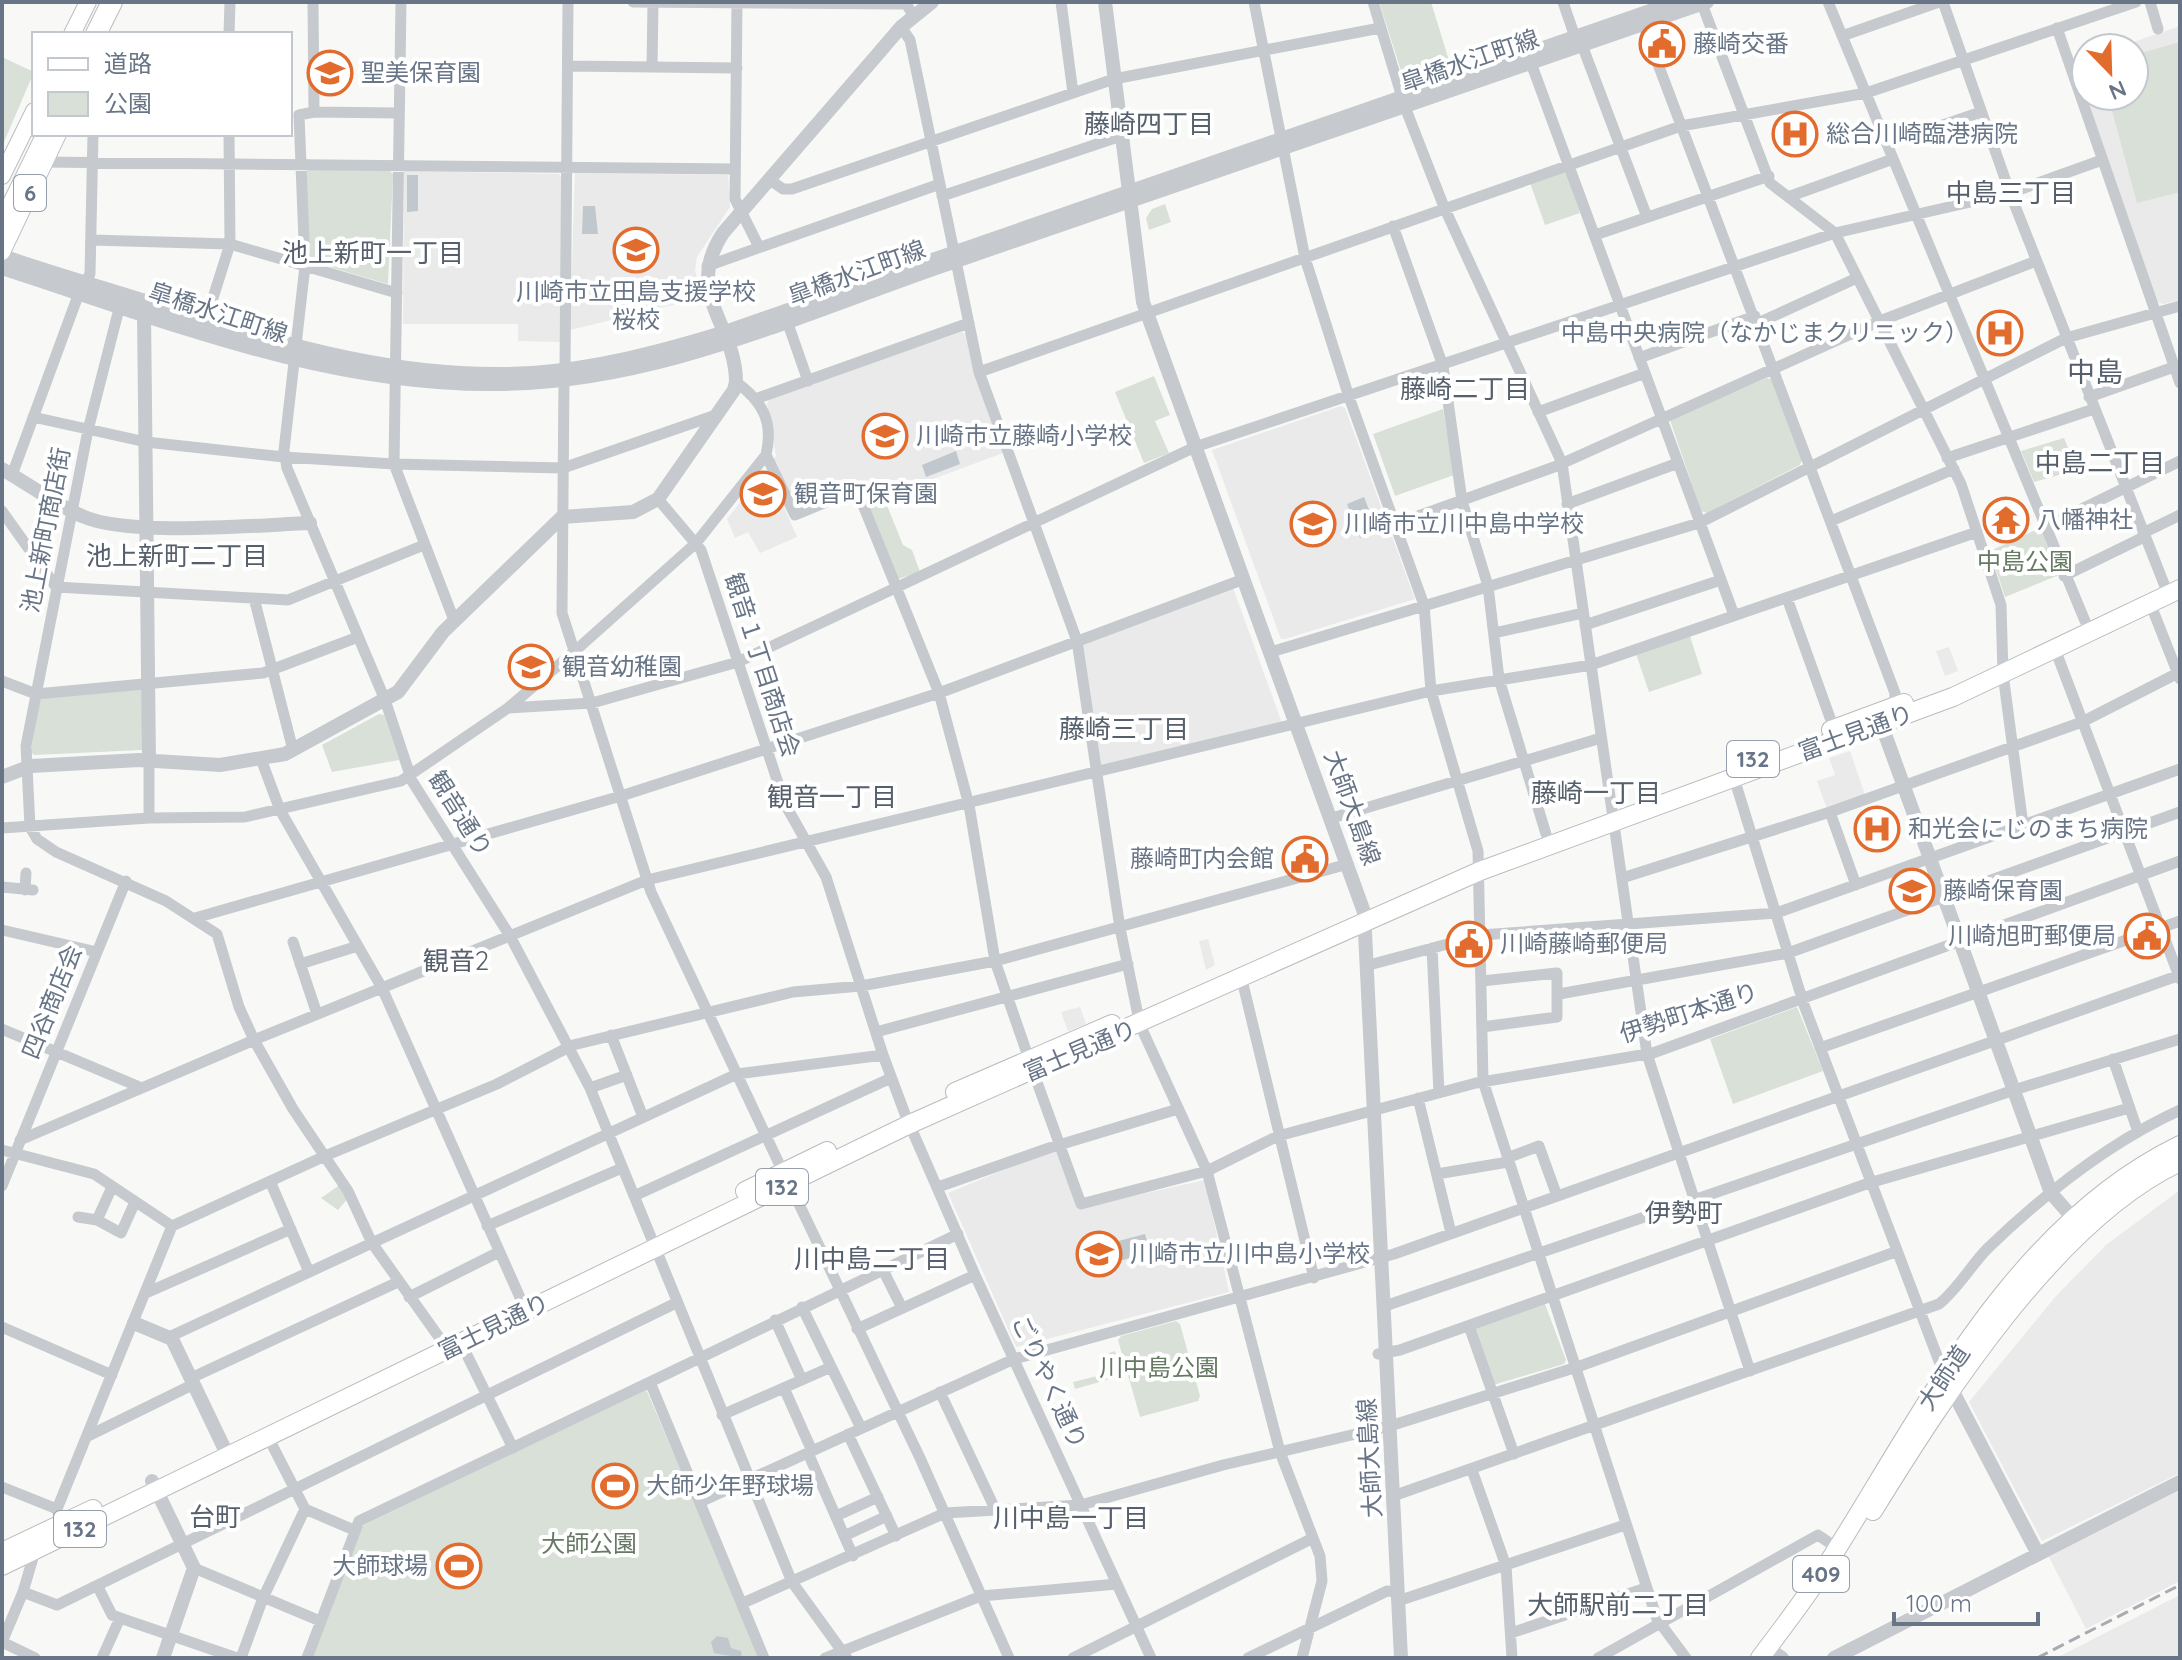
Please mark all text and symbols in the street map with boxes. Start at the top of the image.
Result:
public building icon: 藤崎交番 [1638,20,1686,68]
street label: 皐橋水江町線 [1397,22,1543,98]
place label: 藤崎交番 [1693,28,1789,58]
legend [32,32,292,136]
north arrow [2070,32,2150,112]
text: 道路 [104,48,152,78]
school or university icon: 聖美保育園 [306,49,354,97]
place label: 聖美保育園 [361,57,481,87]
text: N [2105,74,2131,106]
text: 公園 [104,88,152,118]
district label: 藤崎四丁目 [1084,107,1214,140]
hospital icon: 総合川崎臨港病院 [1771,110,1819,158]
place label: 総合川崎臨港病院 [1826,118,2018,148]
road number: 6 [14,175,46,211]
district label: 中島三丁目 [1946,176,2076,209]
school or university icon: 川崎市立田島支援学校 桜校 [612,226,660,274]
street label: 皐橋水江町線 [784,233,929,311]
district label: 池上新町一丁目 [282,236,464,269]
street label: 皐橋水江町線 [145,276,291,349]
place label: 川崎市立田島支援学校 桜校 [516,276,756,334]
hospital icon: 中島中央病院（なかじまクリニック） [1976,309,2024,357]
place label: 中島中央病院（なかじまクリニック） [1561,317,1969,347]
district label: 中島 [2067,354,2123,389]
district label: 藤崎二丁目 [1400,372,1530,405]
school or university icon: 川崎市立藤崎小学校 [861,412,909,460]
place label: 川崎市立藤崎小学校 [916,420,1132,450]
street label: 池上新町商店街 [14,444,76,615]
district label: 中島二丁目 [2035,446,2165,479]
school or university icon: 観音町保育園 [739,470,787,518]
place label: 観音町保育園 [794,478,938,508]
temple icon: 八幡神社 [1982,496,2030,544]
school or university icon: 川崎市立川中島中学校 [1289,500,1337,548]
place label: 八幡神社 [2037,504,2133,534]
place label: 川崎市立川中島中学校 [1344,508,1584,538]
district label: 池上新町二丁目 [86,539,268,572]
park label: 中島公園 [1977,546,2073,576]
street label: 観音１丁目商店会 [719,569,807,761]
school or university icon: 観音幼稚園 [507,643,555,691]
place label: 観音幼稚園 [562,651,682,681]
street label: 富士見通り [1794,697,1917,767]
district label: 藤崎三丁目 [1059,712,1189,745]
road number: 132 [1727,741,1779,777]
street label: 大師大島線 [1318,746,1388,869]
street label: 観音通り [423,765,499,862]
district label: 藤崎一丁目 [1531,776,1661,809]
district label: 観音一丁目 [767,780,897,813]
hospital icon: 和光会にじのまち病院 [1853,805,1901,853]
place label: 和光会にじのまち病院 [1908,813,2148,843]
public building icon: 藤崎町内会館 [1281,835,1329,883]
place label: 藤崎町内会館 [1130,843,1274,873]
school or university icon: 藤崎保育園 [1888,867,1936,915]
place label: 藤崎保育園 [1943,875,2063,905]
public building icon: 川崎旭町郵便局 [2123,912,2171,960]
public building icon: 川崎藤崎郵便局 [1445,920,1493,968]
place label: 川崎旭町郵便局 [1948,920,2116,950]
place label: 川崎藤崎郵便局 [1500,928,1668,958]
street label: 四谷商店会 [15,940,87,1063]
district label: 観音2 [423,944,489,977]
street label: 伊勢町本通り [1616,976,1762,1049]
street label: 富士見通り [1019,1013,1141,1087]
road number: 132 [756,1169,808,1205]
district label: 伊勢町 [1645,1196,1723,1229]
school or university icon: 川崎市立川中島小学校 [1075,1230,1123,1278]
place label: 川崎市立川中島小学校 [1130,1238,1370,1268]
district label: 川中島二丁目 [794,1242,950,1275]
street label: 富士見通り [433,1286,554,1366]
street label: ごりやく通り [1006,1310,1094,1453]
street label: 大師道 [1911,1339,1976,1416]
park label: 川中島公園 [1099,1352,1219,1382]
street label: 大師大島線 [1351,1397,1387,1519]
sports icon: 大師少年野球場 [591,1462,639,1510]
place label: 大師少年野球場 [646,1470,814,1500]
district label: 台町 [189,1500,241,1533]
district label: 川中島一丁目 [993,1501,1149,1534]
road number: 132 [54,1511,106,1547]
park label: 大師公園 [541,1528,637,1558]
sports icon: 大師球場 [435,1542,483,1590]
place label: 大師球場 [332,1550,428,1580]
road number: 409 [1793,1556,1849,1592]
scale bar [1894,1576,2038,1626]
district label: 大師駅前二丁目 [1527,1588,1709,1621]
text: 100 m [1906,1588,1972,1618]

